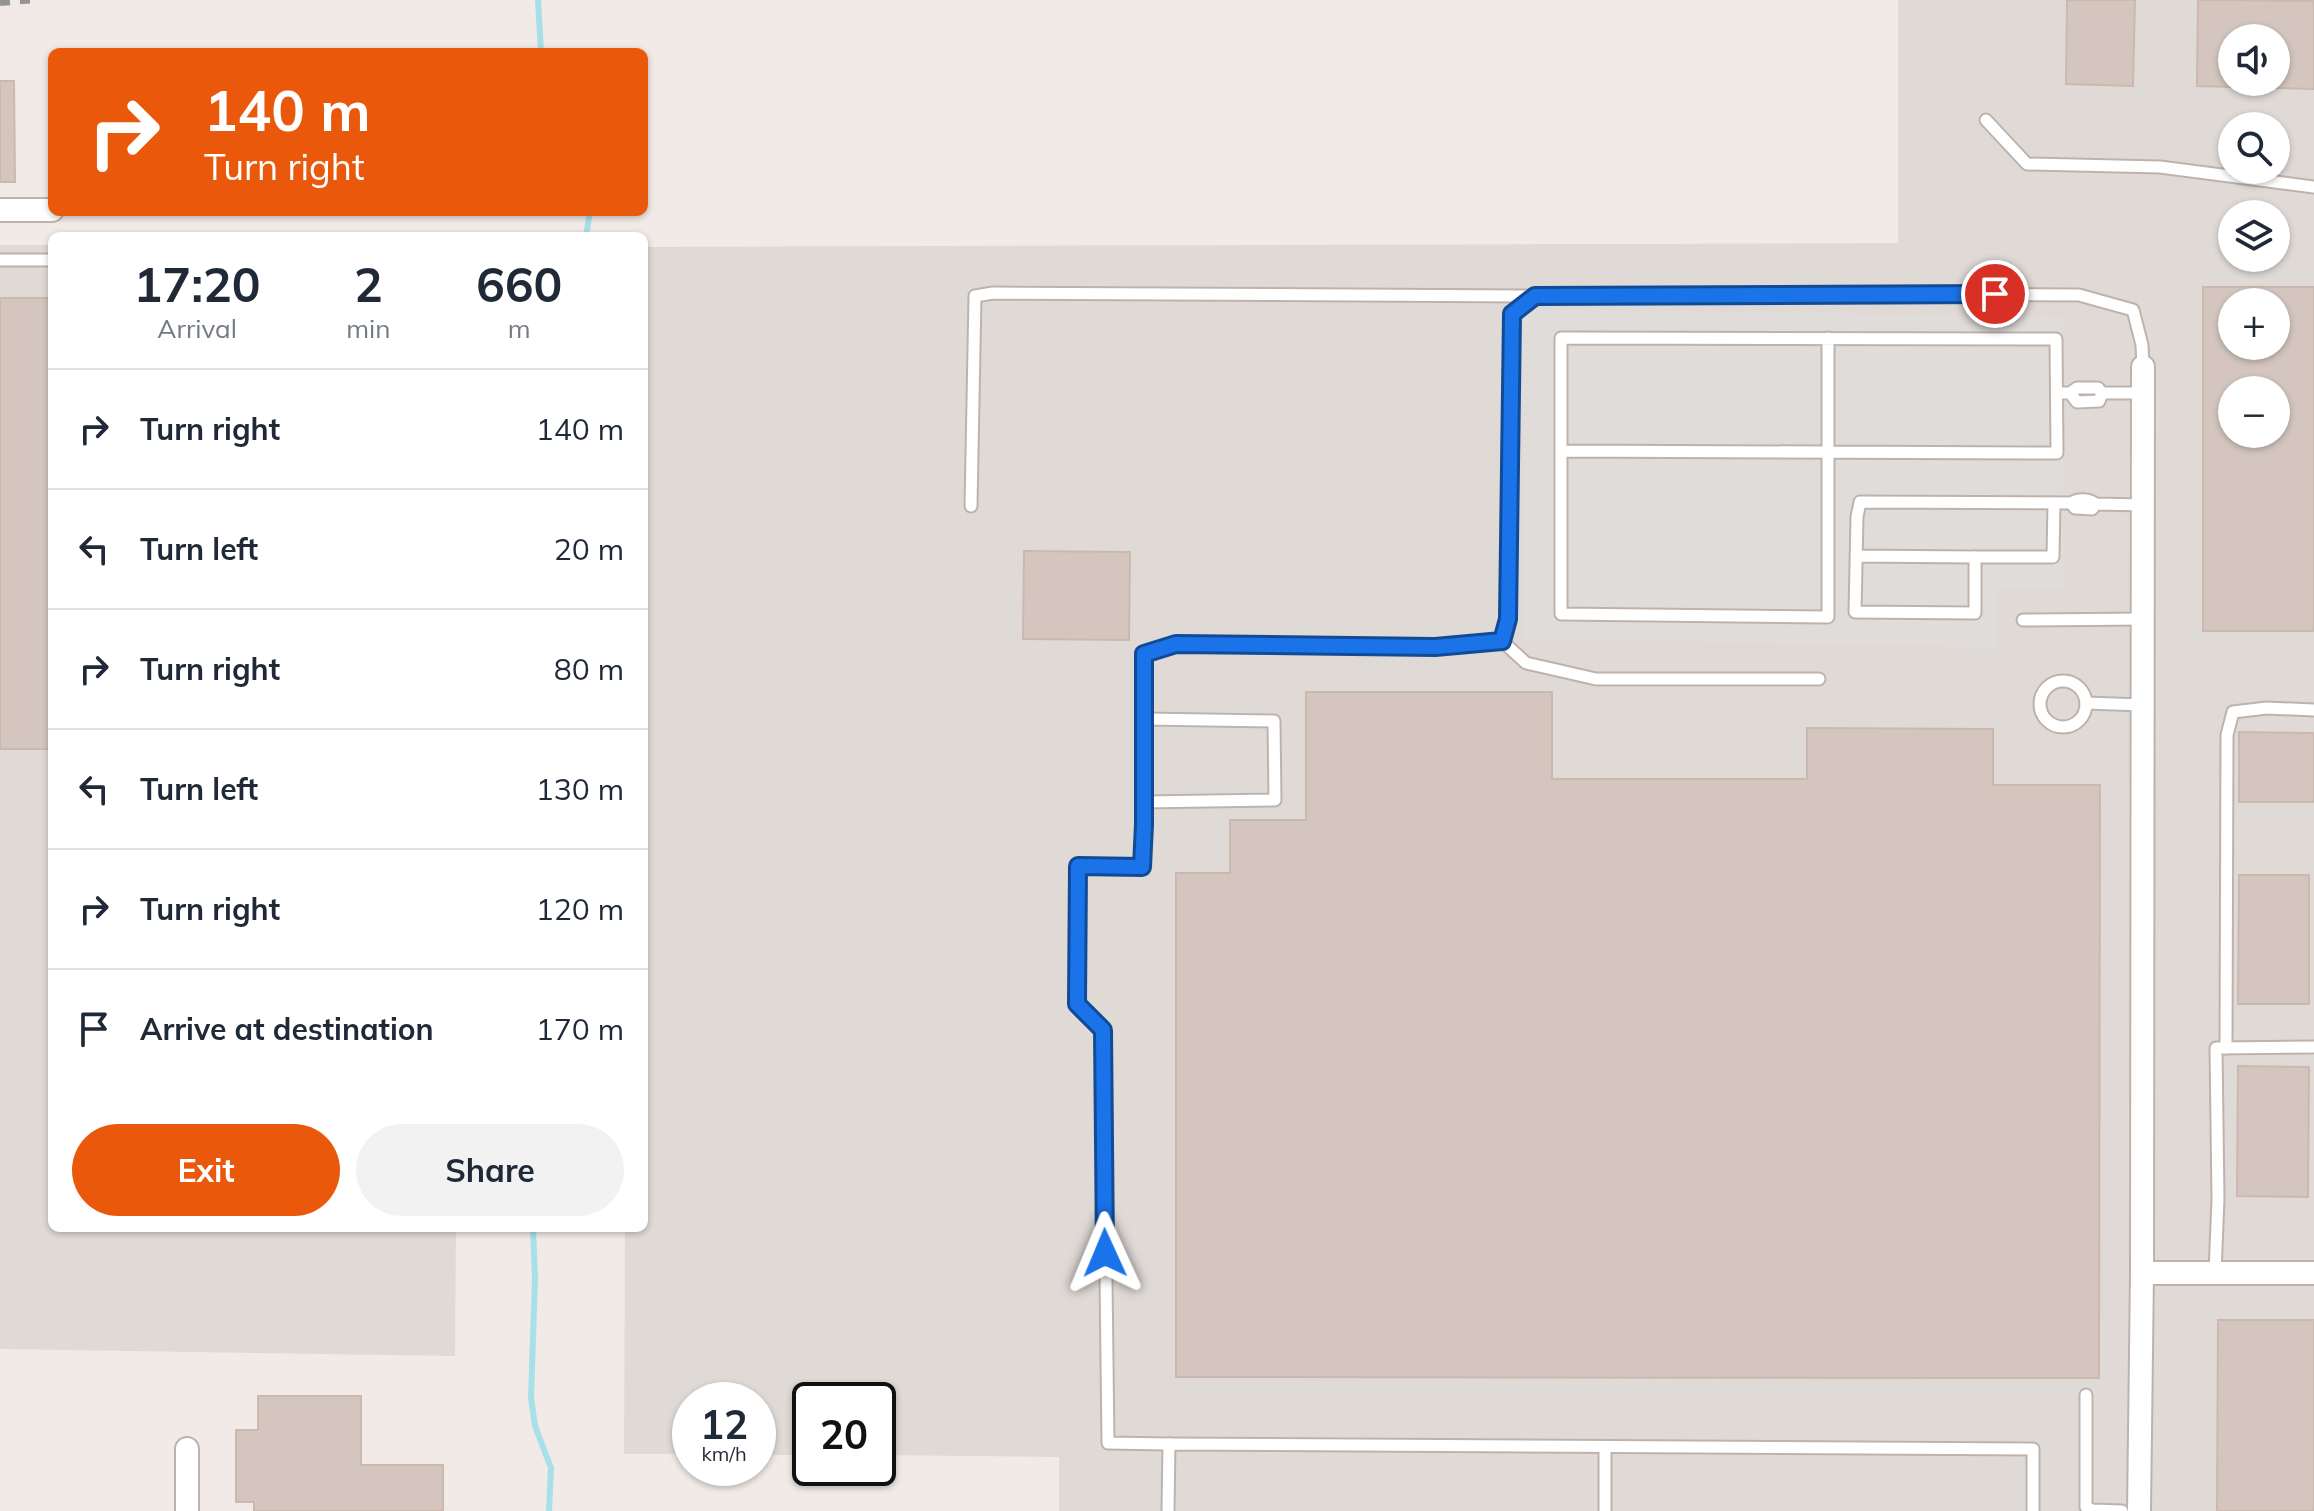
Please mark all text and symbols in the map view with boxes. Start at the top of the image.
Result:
map controls [2218,24,2290,448]
button: sound [2218,24,2290,96]
text: 140 m [204,75,371,145]
icon: right [72,80,176,184]
button: search [2218,112,2290,184]
text: Turn right [204,144,365,189]
button: layers [2218,200,2290,272]
text: 17:20 [134,254,261,314]
text: 2 [354,254,383,314]
text: 660 [476,254,562,314]
pin [1961,260,2029,328]
icon: arrive [1973,272,2017,316]
button: + [2218,288,2290,360]
text: Arrival [157,312,237,345]
text: min [346,312,390,345]
text: m [508,312,531,345]
button: − [2218,376,2290,448]
icon: right [72,407,116,451]
text: Turn right [140,410,280,448]
text: 140 m [536,410,624,448]
icon: left [72,527,116,571]
text: Turn left [140,530,258,568]
text: 20 m [554,530,624,568]
icon: right [72,647,116,691]
text: Turn right [140,650,280,688]
text: 80 m [554,650,624,688]
icon: left [72,767,116,811]
text: Turn left [140,770,258,808]
text: 130 m [536,770,624,808]
icon: right [72,887,116,931]
text: Turn right [140,890,280,928]
text: 120 m [536,890,624,928]
icon: arrive [72,1007,116,1051]
text: Arrive at destination [140,1010,434,1048]
text: 170 m [536,1010,624,1048]
button: Exit [72,1124,340,1216]
button: Share [356,1124,624,1216]
position arrow [1063,1211,1147,1295]
speed limit sign: 20 [792,1382,896,1486]
text: 12 [700,1399,748,1449]
text: km/h [701,1441,747,1466]

